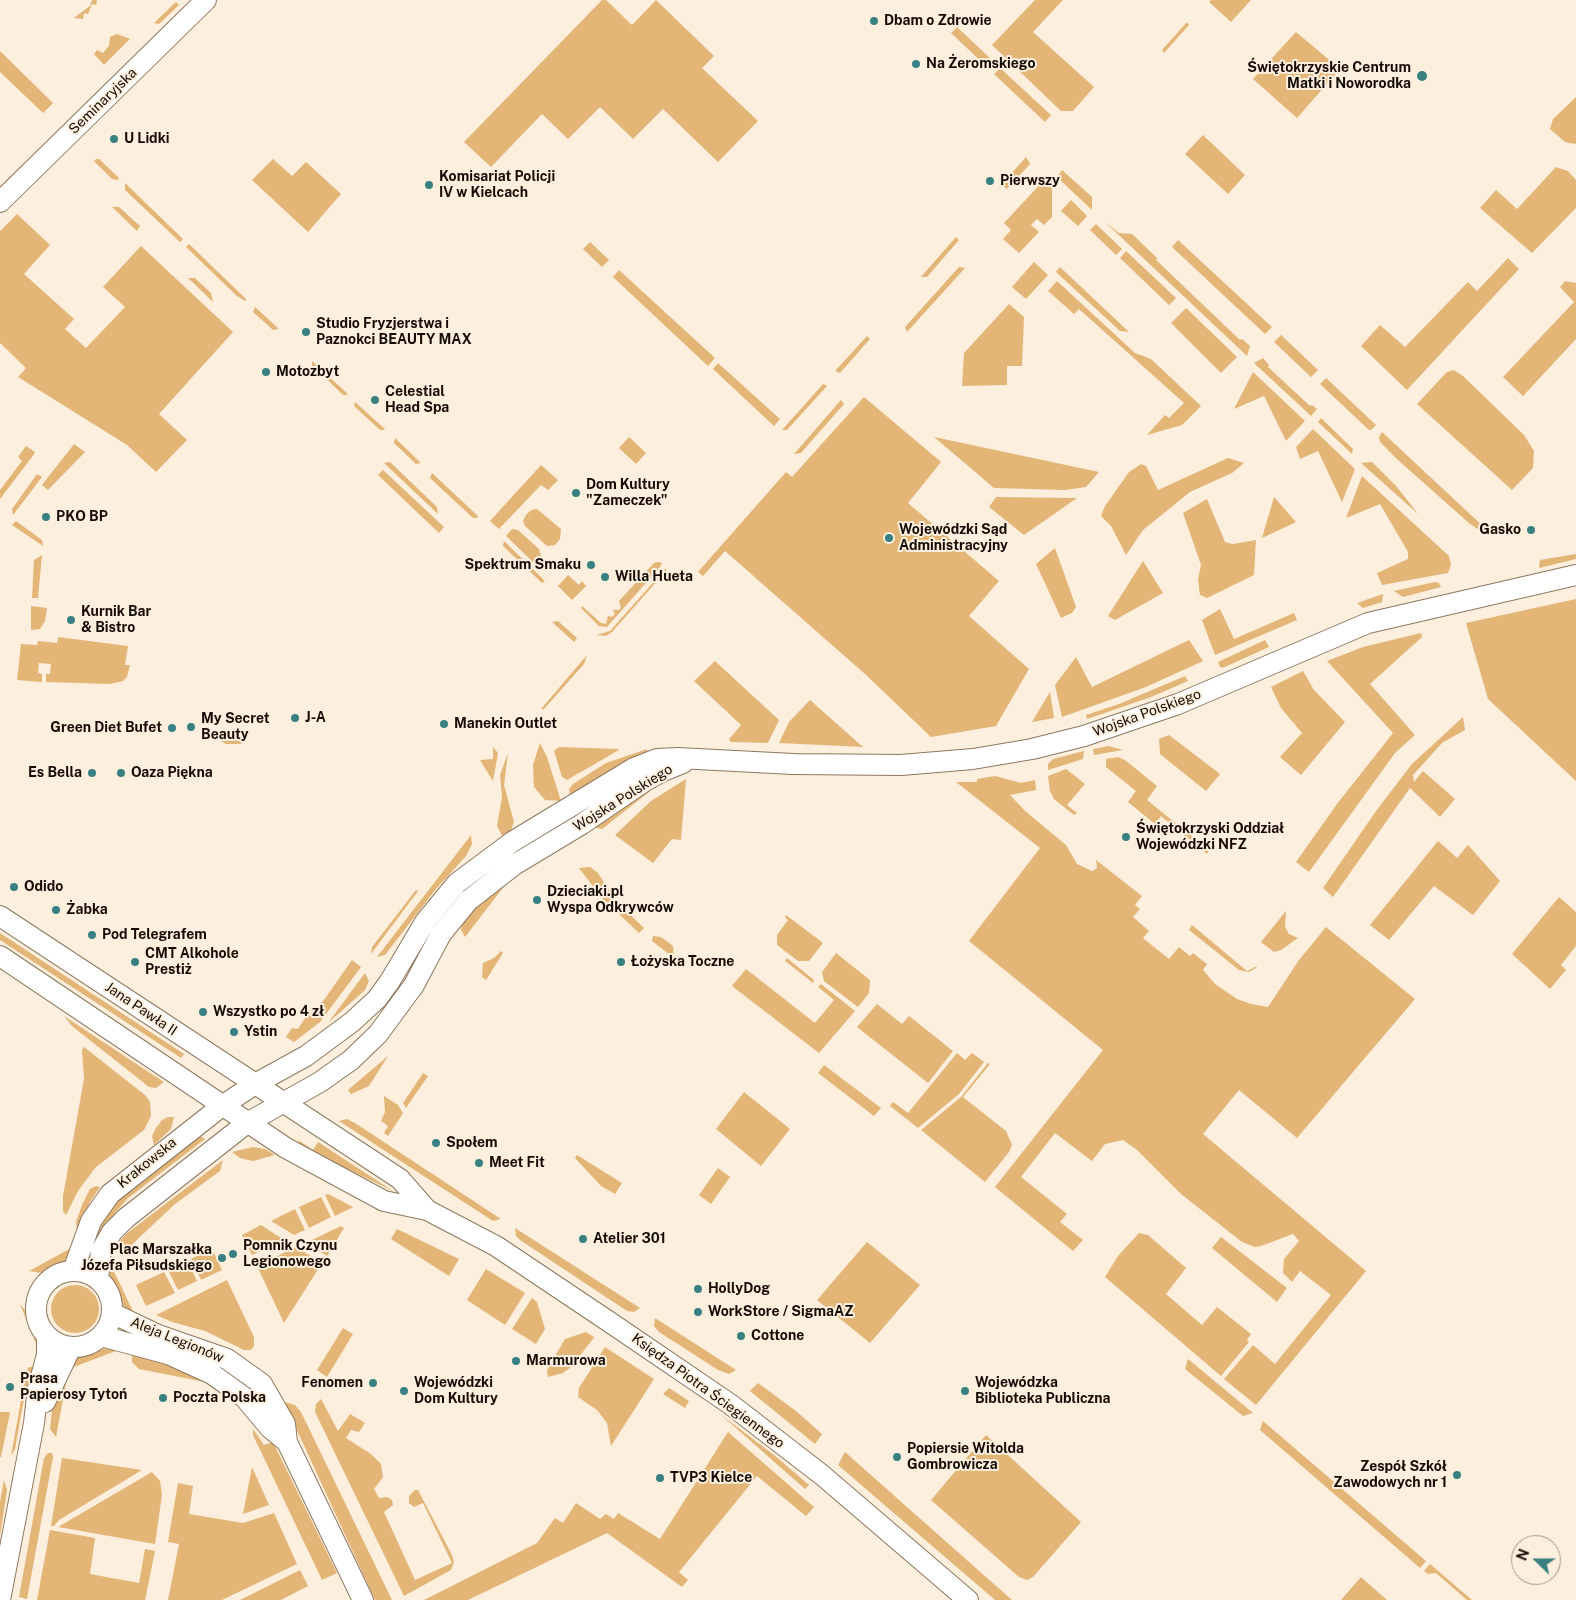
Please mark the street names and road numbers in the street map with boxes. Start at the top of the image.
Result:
street label: Seminaryjska [65,64,141,138]
street label: Wojska Polskiego [1091,686,1203,740]
street label: Wojska Polskiego [570,761,676,835]
street label: Jana Pawła II [102,979,180,1039]
street label: Krakowska [114,1134,180,1192]
street label: Aleja Legionów [128,1314,226,1366]
street label: Księdza Piotra Ściegiennego [628,1330,788,1452]

